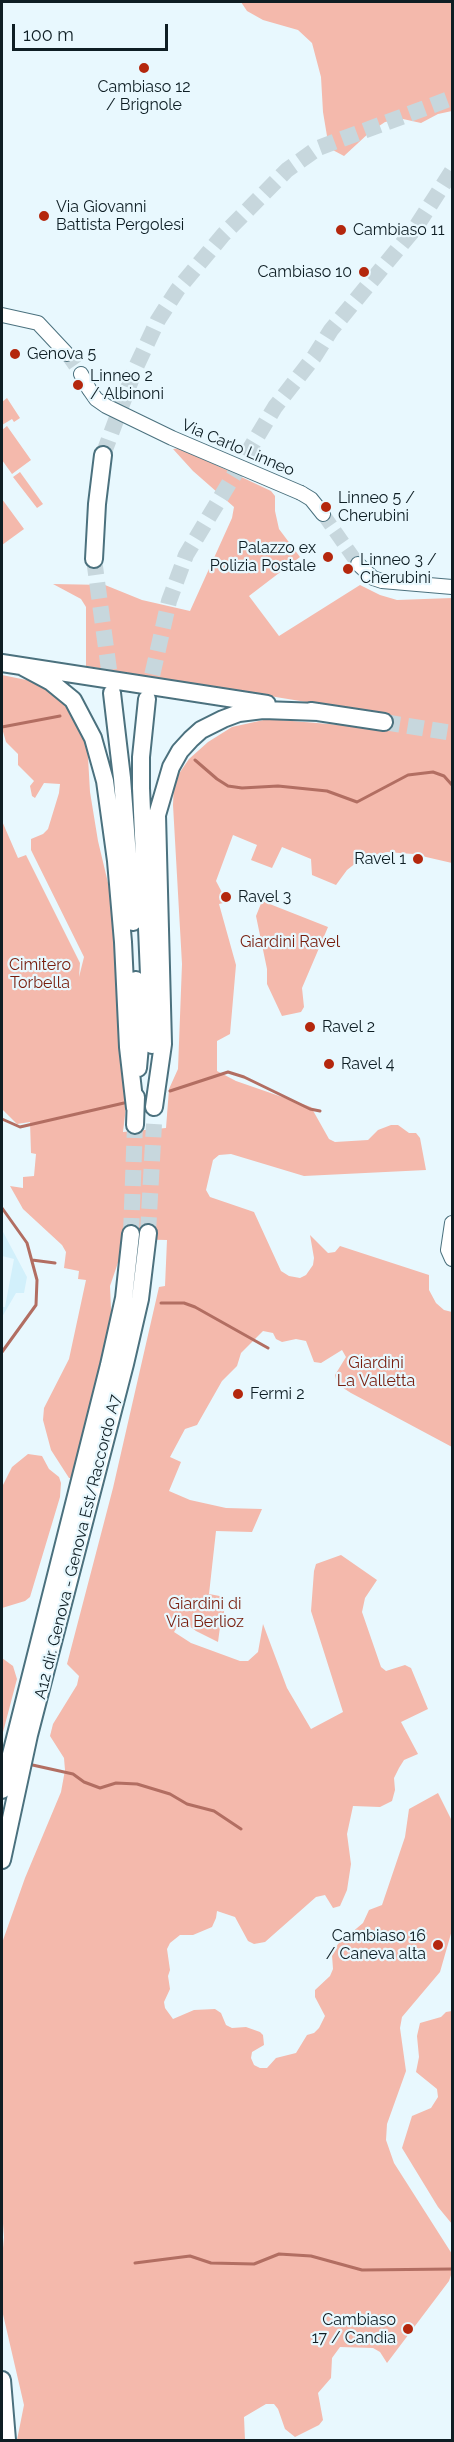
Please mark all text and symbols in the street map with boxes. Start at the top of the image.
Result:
scale bar [15,12,171,50]
text: 100 m [23,24,74,45]
marker: Cambiaso 12 / Brignole [137,61,151,75]
place label: Cambiaso 12 / Brignole [98,77,190,115]
place label: Via Giovanni Battista Pergolesi [56,197,184,235]
marker: Via Giovanni Battista Pergolesi [37,209,51,223]
place label: Cambiaso 11 [353,220,445,240]
marker: Cambiaso 11 [334,223,348,237]
place label: Cambiaso 10 [258,262,352,282]
marker: Cambiaso 10 [357,265,371,279]
place label: Genova 5 [27,344,96,364]
marker: Genova 5 [8,347,22,361]
place label: Linneo 2 / Albinoni [90,366,164,404]
marker: Linneo 2 / Albinoni [71,378,85,392]
street label: Via Carlo Linneo [179,416,297,480]
place label: Linneo 5 / Cherubini [338,488,415,526]
marker: Linneo 5 / Cherubini [319,500,333,514]
place label: Palazzo ex Polizia Postale [210,538,316,576]
marker: Palazzo ex Polizia Postale [321,550,335,564]
place label: Linneo 3 / Cherubini [360,550,437,588]
marker: Linneo 3 / Cherubini [341,562,355,576]
place label: Ravel 1 [354,849,406,869]
marker: Ravel 1 [411,852,425,866]
place label: Ravel 3 [238,887,291,907]
marker: Ravel 3 [219,890,233,904]
park label: Giardini Ravel [240,932,340,952]
park label: Cimitero Torbella [9,955,71,993]
place label: Ravel 2 [322,1017,375,1037]
marker: Ravel 2 [303,1020,317,1034]
place label: Ravel 4 [341,1054,395,1074]
marker: Ravel 4 [322,1057,336,1071]
park label: Giardini La Valletta [337,1353,415,1391]
place label: Fermi 2 [250,1384,305,1404]
marker: Fermi 2 [231,1387,245,1401]
street label: A12 dir. Genova - Genova Est/Raccordo A7 [31,1393,125,1701]
park label: Giardini di Via Berlioz [166,1594,244,1632]
place label: Cambiaso 16 / Caneva alta [326,1926,426,1964]
marker: Cambiaso 16 / Caneva alta [431,1938,445,1952]
place label: Cambiaso 17 / Candia [312,2310,396,2348]
marker: Cambiaso 17 / Candia [401,2322,415,2336]

